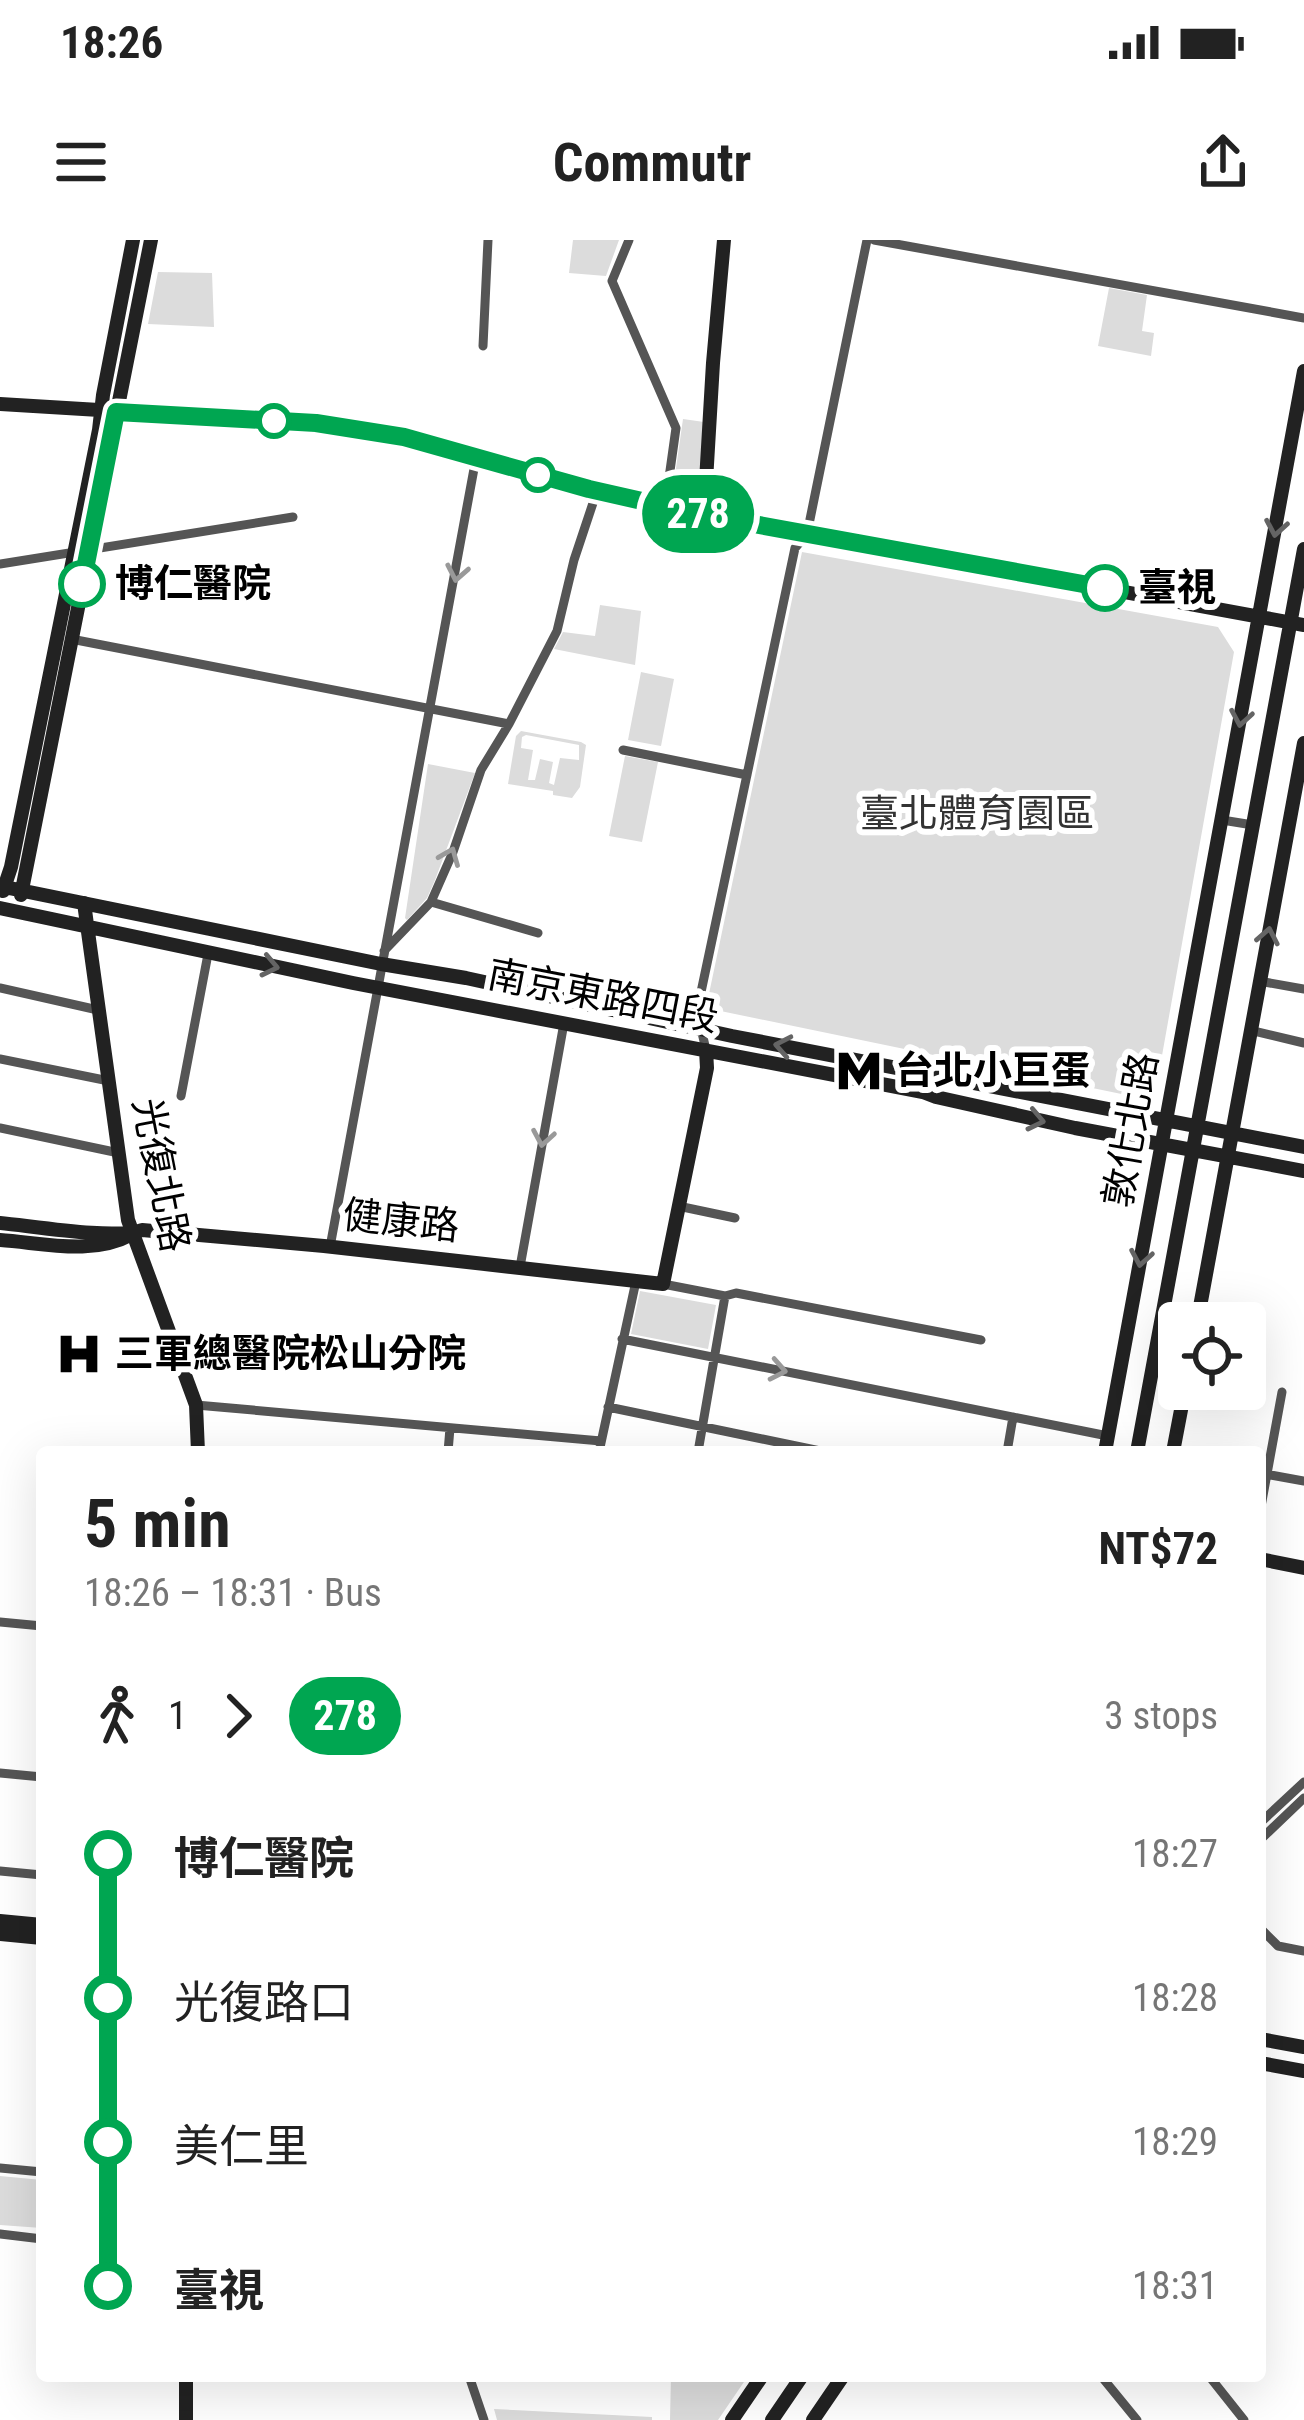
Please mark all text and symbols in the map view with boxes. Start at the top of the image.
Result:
text: 18:26 [60,16,163,69]
icon: menu [48,129,114,195]
icon: share [1190,129,1256,195]
text: Commutr [553,131,751,194]
unlabelled marker [258,405,290,437]
unlabelled marker [522,459,554,491]
line badge: 278 [629,475,767,553]
text: 278 [666,489,730,538]
one-way arrow [1264,517,1290,537]
place label: 博仁醫院 [115,561,271,607]
marker: 博仁醫院 [60,562,104,606]
one-way arrow [445,563,471,583]
place label: 臺視 [1138,565,1216,611]
marker: 臺視 [1083,566,1127,610]
one-way arrow [1229,708,1254,728]
park label: 臺北體育園區 [860,791,1094,837]
one-way arrow [436,847,461,868]
one-way arrow [1254,927,1279,947]
street label: 南京東路四段 [484,951,722,1041]
one-way arrow [259,952,279,978]
one-way arrow [773,1034,793,1060]
metro station icon: 台北小巨蛋 [834,1046,884,1096]
place label: 台北小巨蛋 [895,1048,1090,1094]
street label: 敦化北路 [1095,1049,1167,1211]
street label: 光復北路 [124,1094,198,1256]
one-way arrow [1026,1106,1046,1132]
one-way arrow [532,1128,557,1148]
street label: 健康路 [340,1192,462,1250]
one-way arrow [1129,1248,1155,1268]
map controls [1158,1302,1266,1410]
button: locate [1158,1302,1266,1410]
hospital icon: 三軍總醫院松山分院 [54,1329,104,1379]
place label: 三軍總醫院松山分院 [115,1331,466,1377]
one-way arrow [768,1356,788,1382]
text: 5 min [84,1486,231,1563]
text: NT$72 [1098,1522,1218,1575]
text: 18:26 – 18:31 · Bus [84,1570,382,1616]
icon: walk [84,1683,150,1749]
icon: forward [205,1683,271,1749]
text: 278 [313,1691,377,1740]
text: 1 [168,1693,187,1739]
text: 3 stops [1104,1693,1218,1739]
text: 18:27 [1132,1831,1218,1877]
text: 博仁醫院 [174,1832,354,1885]
text: 18:28 [1132,1975,1218,2021]
text: 光復路口 [174,1976,354,2029]
text: 18:29 [1132,2119,1218,2165]
text: 美仁里 [174,2120,309,2173]
text: 18:31 [1132,2263,1218,2309]
text: 臺視 [174,2264,264,2317]

